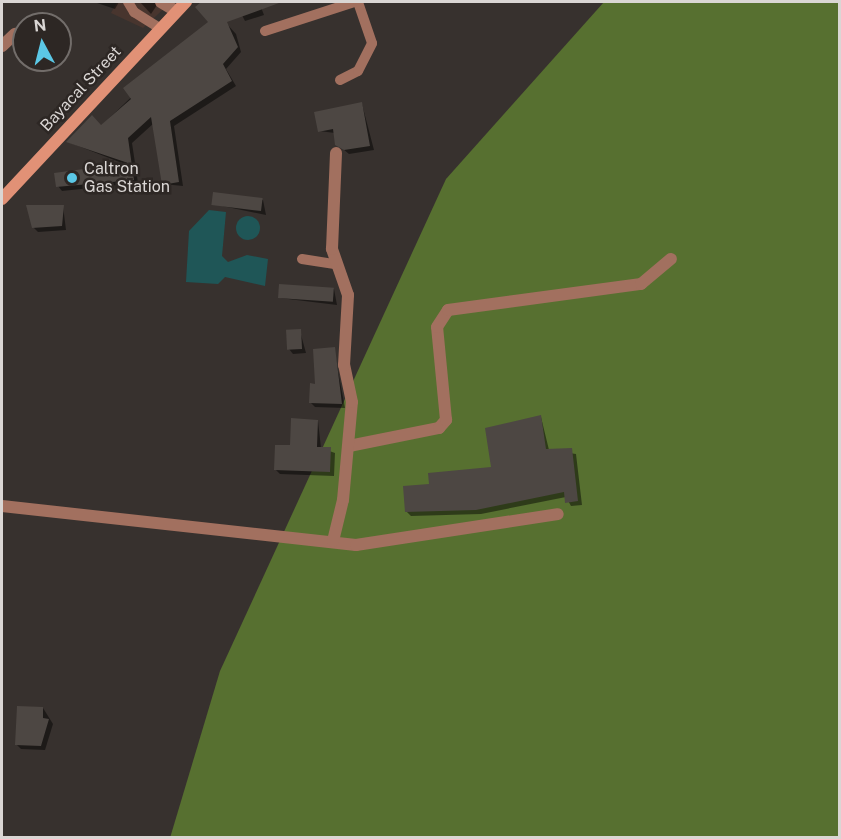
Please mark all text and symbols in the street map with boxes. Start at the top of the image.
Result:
north arrow [12,12,72,72]
text: N [33,15,47,36]
street label: Bayacal Street [37,42,125,136]
place label: Caltron Gas Station [84,159,170,197]
marker: Caltron Gas Station [65,171,79,185]

